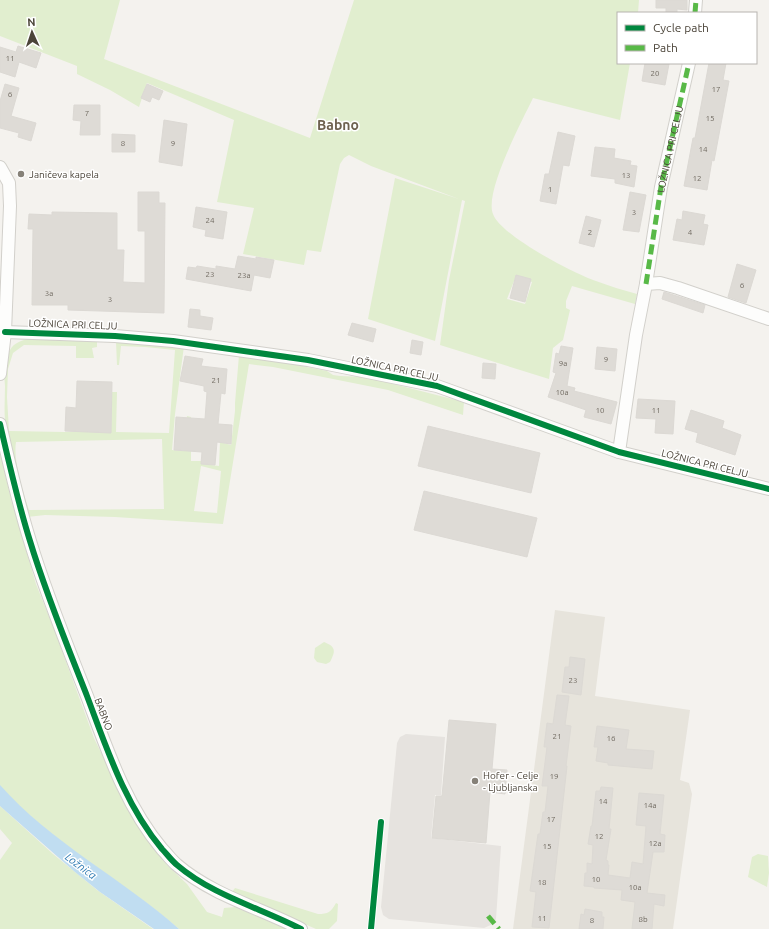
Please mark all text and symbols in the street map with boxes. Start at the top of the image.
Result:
north arrow [12,12,52,52]
legend [617,12,757,64]
text: N [27,16,36,28]
text: Cycle path [653,21,709,34]
text: Path [653,41,678,54]
house number: 11 [5,54,15,63]
house number: 20 [650,69,660,78]
house number: 17 [711,85,721,94]
house number: 6 [8,90,13,99]
street label: LOŽNICA PRI CELJU [655,105,685,194]
house number: 7 [85,109,89,118]
house number: 15 [705,114,715,123]
district label: Babno [317,117,359,133]
house number: 8 [121,139,126,148]
house number: 9 [171,139,175,148]
house number: 14 [698,145,708,154]
marker: Janičeva kapela [16,169,26,179]
place label: Janičeva kapela [29,169,99,180]
house number: 13 [621,171,631,180]
house number: 12 [692,174,702,183]
house number: 1 [548,185,552,194]
house number: 3 [632,208,636,217]
house number: 24 [205,216,215,225]
house number: 2 [588,228,592,237]
house number: 4 [688,228,693,237]
house number: 23 [205,270,215,279]
house number: 23a [237,271,251,280]
house number: 6 [740,281,745,290]
house number: 3a [45,289,53,298]
house number: 3 [108,295,112,304]
street label: LOŽNICA PRI CELJU [28,316,118,332]
street label: LOŽNICA PRI CELJU [350,353,440,383]
house number: 9 [604,355,608,364]
house number: 9a [559,359,567,368]
house number: 21 [211,376,221,385]
house number: 10a [555,388,569,397]
house number: 10 [595,406,605,415]
house number: 11 [651,406,661,415]
street label: LOŽNICA PRI CELJU [660,446,750,480]
house number: 23 [568,676,578,685]
street label: BABNO [92,696,115,732]
house number: 21 [552,732,562,741]
house number: 16 [606,734,616,743]
place label: Hofer - Celje - Ljubljanska [483,770,539,793]
house number: 19 [549,772,559,781]
marker: Hofer - Celje - Ljubljanska [470,776,480,786]
house number: 14 [598,797,608,806]
house number: 14a [643,801,657,810]
house number: 17 [546,815,556,824]
house number: 12 [594,832,604,841]
house number: 12a [648,839,662,848]
house number: 15 [542,842,552,851]
water label: Ložnica [63,850,99,882]
house number: 10 [591,875,601,884]
house number: 18 [537,878,547,887]
house number: 10a [628,883,642,892]
house number: 11 [537,914,547,923]
house number: 8b [638,915,648,924]
house number: 8 [590,916,595,925]

